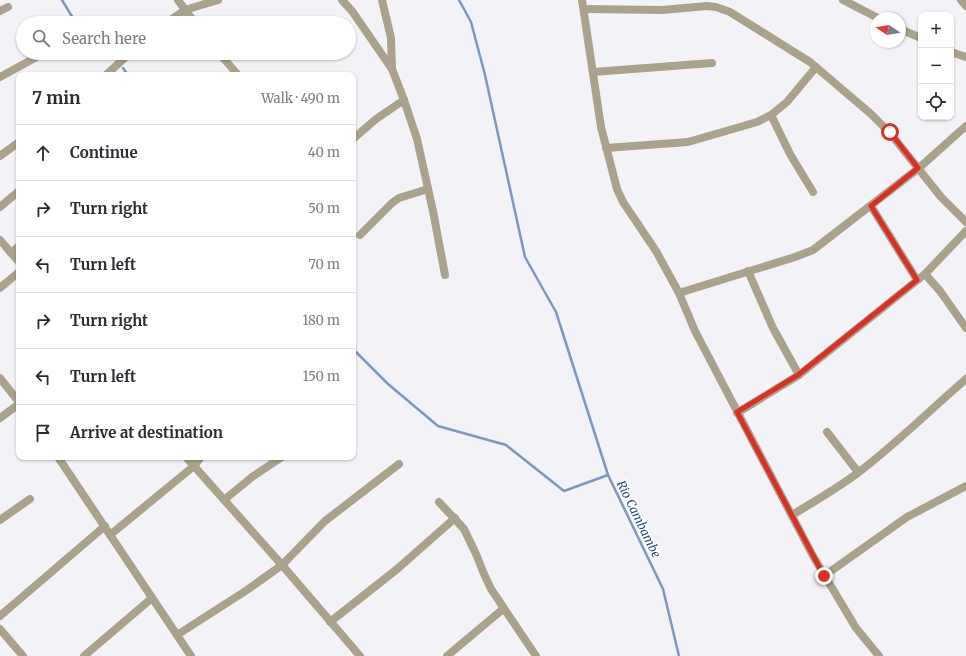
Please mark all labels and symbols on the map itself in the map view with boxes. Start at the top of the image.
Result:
north arrow [870,12,906,48]
route start [881,123,899,141]
water label: Rio Cambambe [614,478,664,560]
route end [815,567,833,585]

